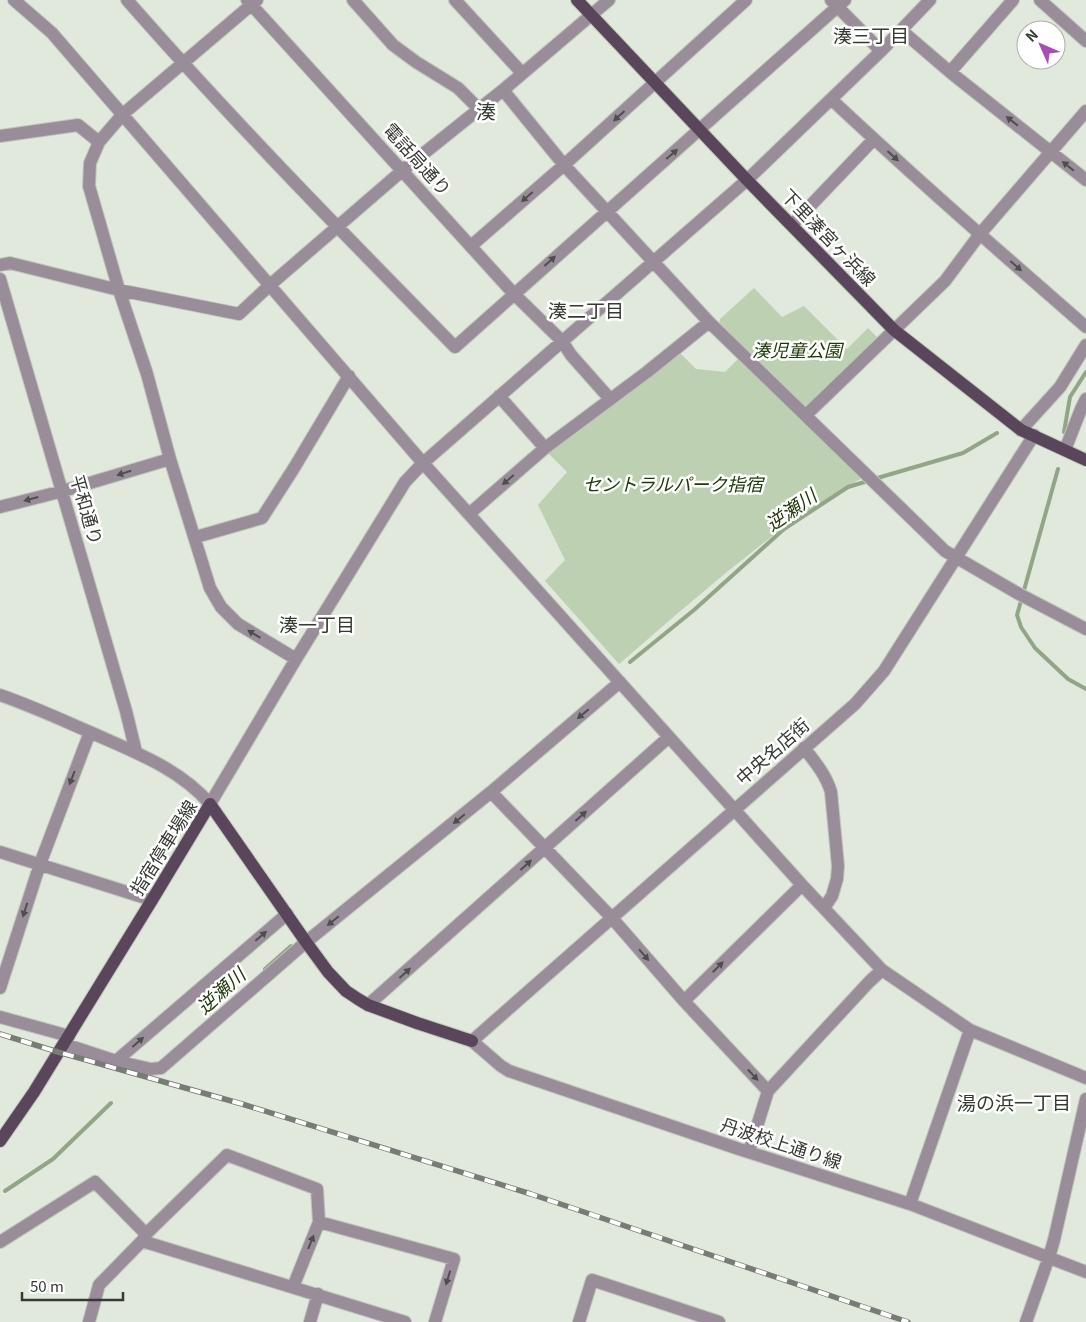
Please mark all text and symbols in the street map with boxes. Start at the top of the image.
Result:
north arrow [1016,20,1066,70]
district label: 湊三丁目 [833,21,909,48]
text: N [1020,24,1042,46]
district label: 湊 [476,96,496,125]
one-way arrow [612,110,625,121]
one-way arrow [1005,116,1019,126]
street label: 電話局通り [379,117,458,201]
one-way arrow [666,148,679,159]
one-way arrow [886,150,898,162]
one-way arrow [1062,160,1075,171]
street label: 下里湊宮ヶ浜線 [776,182,883,291]
one-way arrow [521,191,534,202]
one-way arrow [544,255,556,267]
one-way arrow [1010,260,1022,272]
district label: 湊二丁目 [548,296,624,323]
park label: 湊児童公園 [752,336,845,362]
one-way arrow [116,469,131,477]
park label: セントラルパーク指宿 [583,470,765,496]
street label: 平和通り [66,471,110,548]
one-way arrow [502,474,514,485]
water label: 逆瀬川 [759,480,823,536]
one-way arrow [24,495,39,503]
district label: 湊一丁目 [279,610,355,637]
one-way arrow [247,629,260,638]
one-way arrow [578,708,590,720]
street label: 中央名店街 [729,711,814,790]
one-way arrow [68,771,76,786]
street label: 指宿停車場線 [123,794,202,900]
one-way arrow [574,810,586,822]
one-way arrow [453,813,466,824]
one-way arrow [520,859,533,870]
one-way arrow [20,903,28,918]
one-way arrow [326,915,339,926]
one-way arrow [255,931,268,942]
one-way arrow [638,948,649,961]
water label: 逆瀬川 [190,959,252,1019]
one-way arrow [712,961,724,973]
one-way arrow [398,967,410,979]
one-way arrow [132,1037,144,1048]
one-way arrow [747,1069,759,1081]
district label: 湯の浜一丁目 [957,1088,1071,1115]
street label: 丹波校上通り線 [718,1110,846,1174]
one-way arrow [308,1235,316,1249]
scale bar [22,1270,124,1302]
one-way arrow [444,1270,452,1285]
text: 50 m [30,1275,64,1296]

